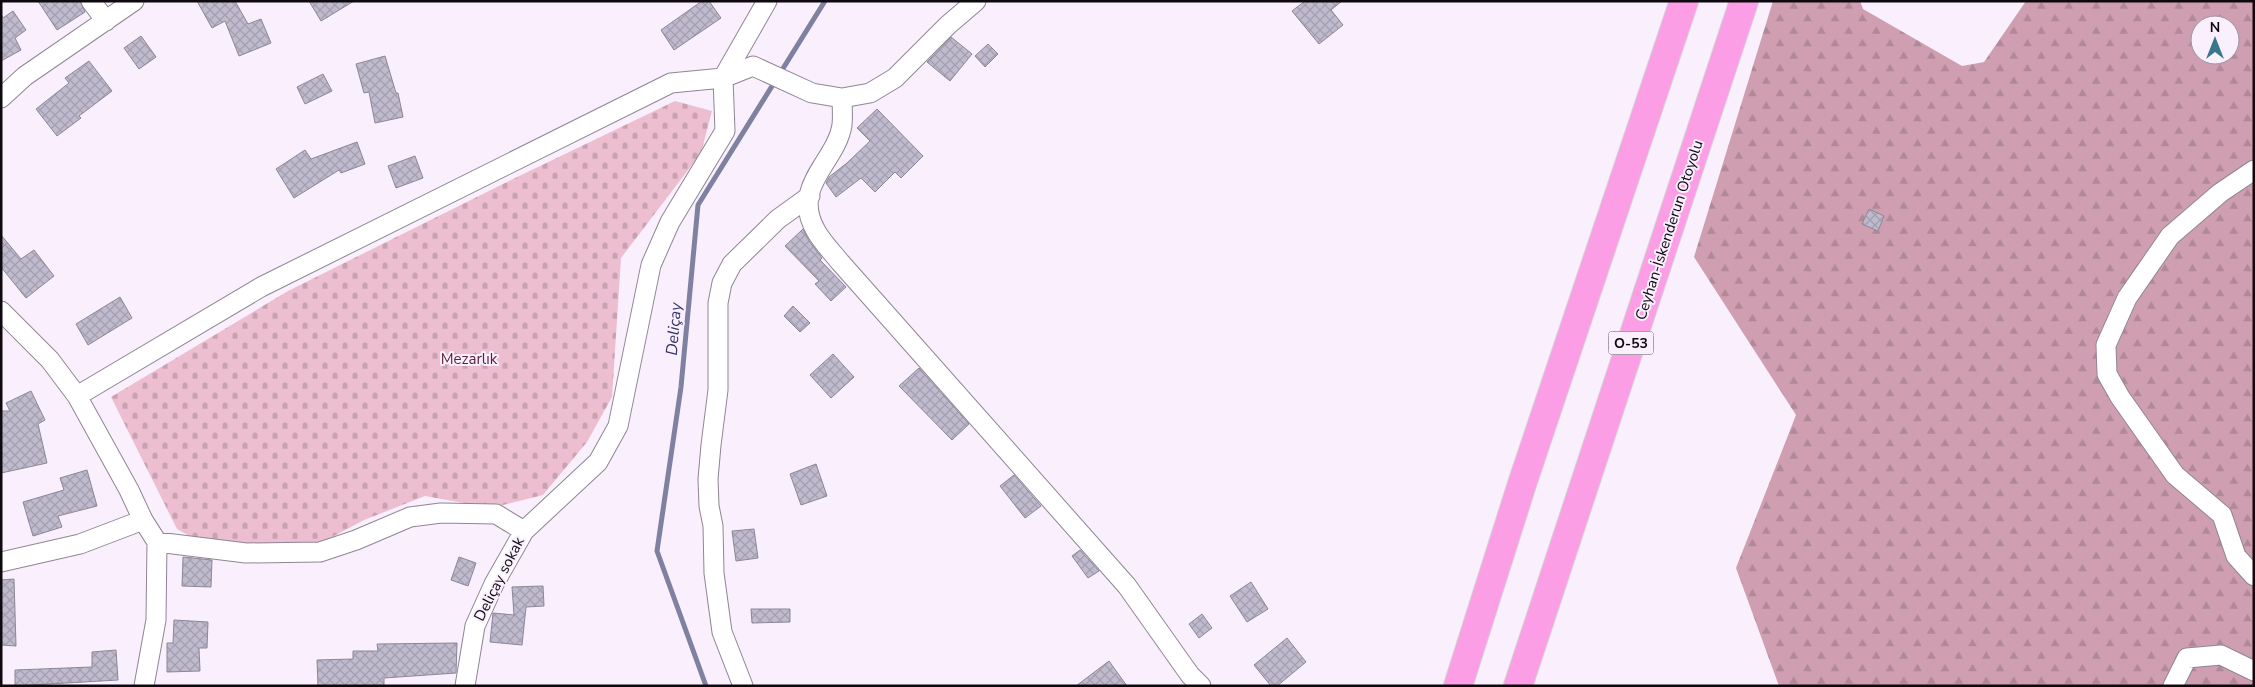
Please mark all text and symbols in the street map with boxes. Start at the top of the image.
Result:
north arrow [2190,15,2240,65]
text: N [2210,18,2220,37]
street label: Ceyhan-İskenderun Otoyolu [1630,138,1708,322]
water label: Deliçay [661,301,687,356]
road number: O-53 [1608,332,1654,354]
park label: Mezarlık [441,349,498,369]
street label: Deliçay sokak [469,533,529,624]

